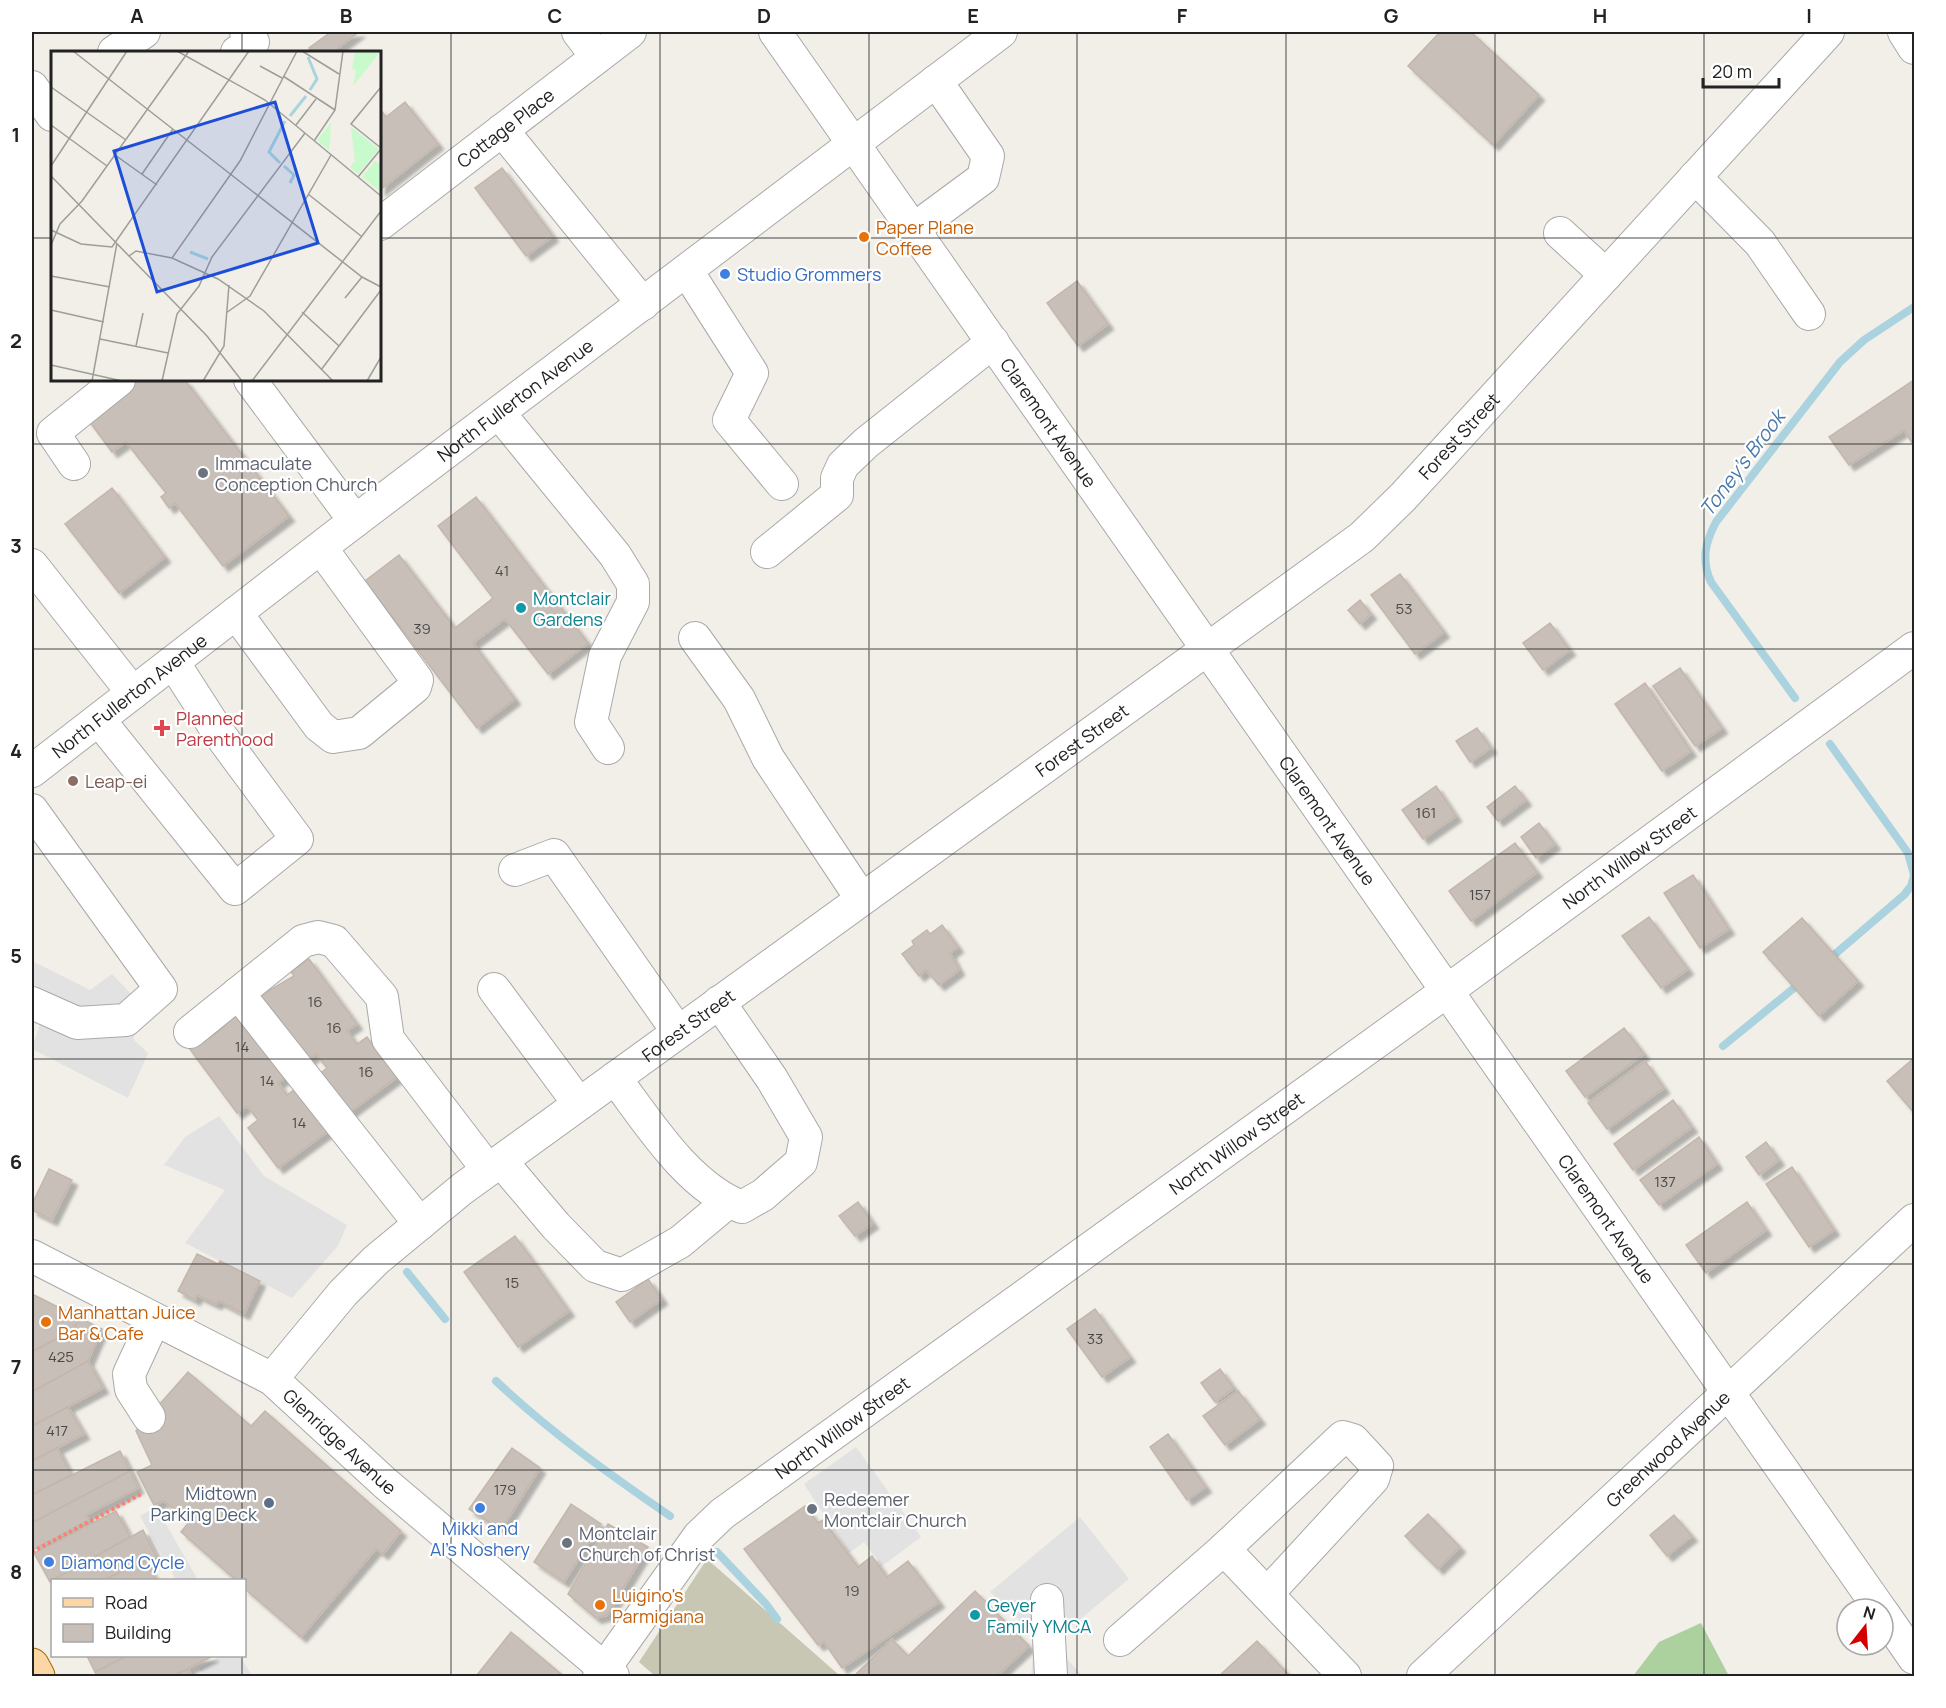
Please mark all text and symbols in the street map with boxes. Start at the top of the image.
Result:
text: A [130,2,144,29]
text: B [340,2,353,29]
text: C [548,2,562,29]
text: D [757,2,771,29]
text: E [967,2,979,29]
text: F [1177,2,1188,29]
text: G [1384,2,1399,29]
text: H [1593,2,1607,29]
text: I [1806,2,1812,29]
inset map [51,51,381,381]
scale bar [1703,51,1780,89]
text: 20 m [1712,59,1752,83]
street label: Cottage Place [452,83,559,173]
text: 1 [12,121,20,148]
place label: Paper Plane Coffee [876,215,974,260]
marker: Paper Plane Coffee [857,230,871,244]
place label: Studio Grommers [737,262,881,286]
marker: Studio Grommers [718,267,732,281]
text: 2 [10,327,22,354]
street label: North Fullerton Avenue [432,333,598,467]
street label: Claremont Avenue [995,353,1102,492]
street label: Forest Street [1413,387,1505,484]
water label: Toney's Brook [1693,402,1793,522]
place label: Immaculate Conception Church [215,451,377,496]
marker: Immaculate Conception Church [196,466,210,480]
text: 3 [10,532,22,559]
house number: 41 [495,560,509,581]
place label: Montclair Gardens [533,586,611,631]
house number: 53 [1396,598,1412,619]
marker: Montclair Gardens [514,601,528,615]
house number: 39 [413,618,431,639]
street label: North Fullerton Avenue [47,628,212,763]
street label: Forest Street [1030,698,1133,782]
place label: Planned Parenthood [176,706,274,751]
marker: Planned Parenthood [153,719,171,737]
text: 4 [10,737,22,764]
street label: Claremont Avenue [1274,751,1381,890]
place label: Leap-ei [85,769,147,793]
marker: Leap-ei [66,774,80,788]
street label: North Willow Street [1557,800,1701,914]
house number: 161 [1416,802,1436,823]
house number: 157 [1469,884,1491,905]
text: 5 [10,942,22,969]
street label: Forest Street [637,983,740,1067]
house number: 16 [307,991,323,1012]
house number: 16 [326,1017,342,1038]
house number: 14 [235,1036,249,1057]
house number: 16 [358,1061,374,1082]
house number: 14 [260,1070,274,1091]
street label: North Willow Street [1164,1086,1308,1200]
house number: 14 [292,1112,306,1133]
text: 6 [10,1148,22,1175]
street label: Claremont Avenue [1553,1149,1660,1288]
house number: 137 [1654,1171,1676,1192]
house number: 15 [505,1272,519,1293]
place label: Manhattan Juice Bar & Cafe [58,1300,196,1345]
marker: Manhattan Juice Bar & Cafe [39,1315,53,1329]
house number: 33 [1087,1328,1103,1349]
house number: 425 [48,1346,74,1367]
text: 7 [11,1353,21,1380]
street label: North Willow Street [770,1371,914,1484]
street label: Glenridge Avenue [278,1383,402,1500]
street label: Greenwood Avenue [1600,1385,1735,1512]
house number: 417 [46,1420,68,1441]
house number: 179 [494,1479,516,1500]
place label: Midtown Parking Deck [150,1481,258,1526]
place label: Redeemer Montclair Church [824,1487,967,1532]
marker: Midtown Parking Deck [262,1496,276,1510]
marker: Mikki and Al's Noshery [473,1501,487,1515]
marker: Redeemer Montclair Church [805,1502,819,1516]
place label: Mikki and Al's Noshery [430,1516,531,1561]
place label: Montclair Church of Christ [579,1521,715,1566]
marker: Montclair Church of Christ [560,1536,574,1550]
place label: Diamond Cycle [61,1550,184,1574]
marker: Diamond Cycle [42,1555,56,1569]
text: 8 [10,1558,22,1585]
legend [51,1579,246,1657]
house number: 19 [844,1580,860,1601]
place label: Luigino's Parmigiana [612,1583,704,1628]
text: Road [105,1590,148,1614]
place label: Geyer Family YMCA [987,1593,1092,1638]
north arrow [1835,1597,1895,1657]
marker: Luigino's Parmigiana [593,1598,607,1612]
text: N [1861,1600,1878,1625]
marker: Geyer Family YMCA [968,1608,982,1622]
text: Building [105,1620,171,1644]

